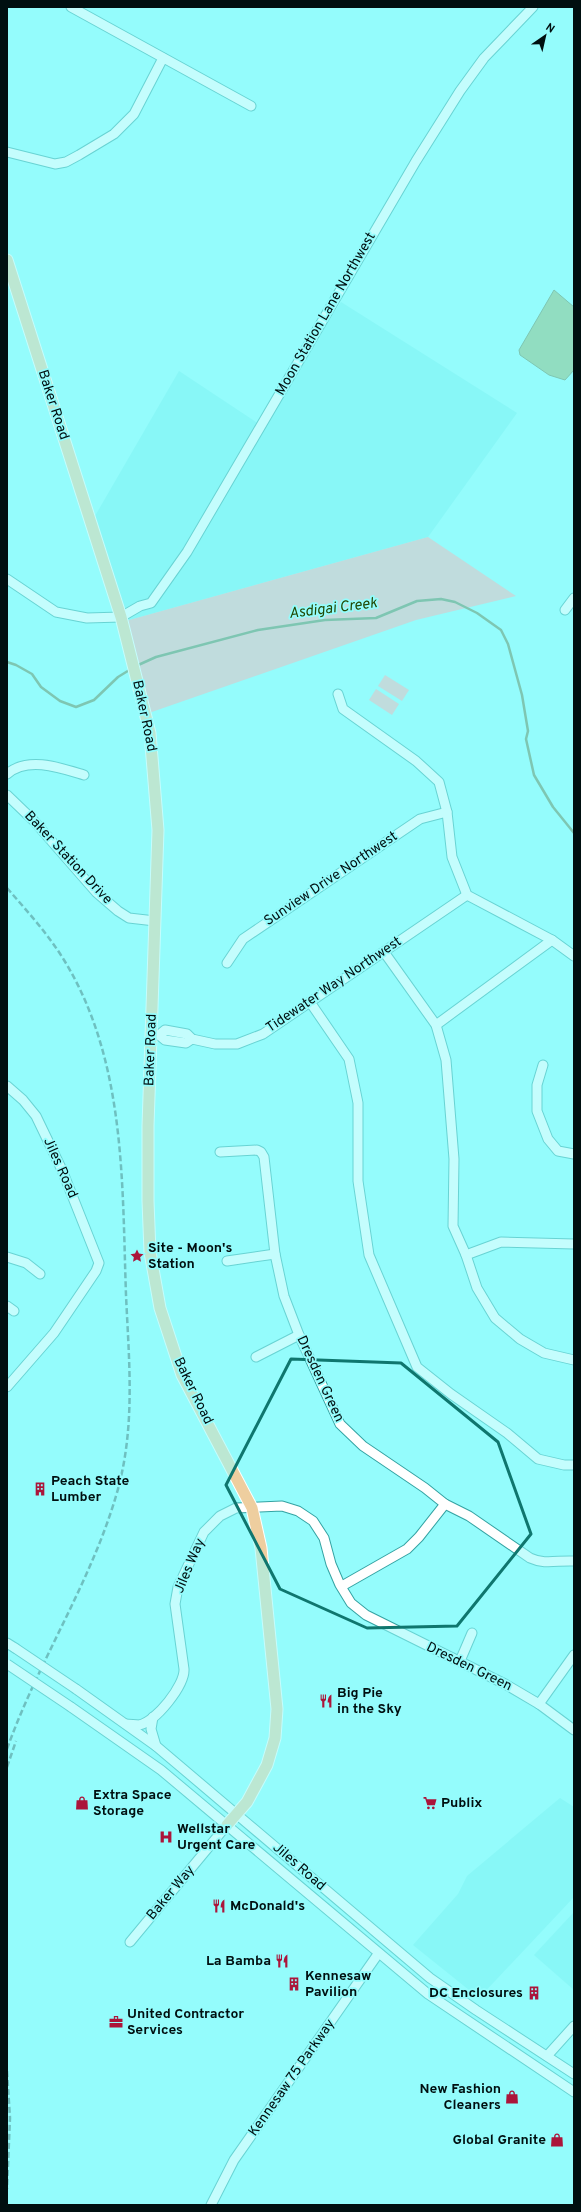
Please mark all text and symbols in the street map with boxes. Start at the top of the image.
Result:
north arrow [525,16,565,56]
text: N [543,21,557,37]
street label: Moon Station Lane Northwest [272,229,380,399]
street label: Baker Road [34,368,72,442]
water label: Asdigai Creek [288,594,379,624]
street label: Baker Road [128,679,160,753]
street label: Baker Station Drive [20,808,116,908]
street label: Sunview Drive Northwest [261,828,401,930]
street label: Tidewater Way Northwest [263,933,405,1037]
street label: Baker Road [141,1013,161,1087]
street label: Jiles Road [39,1135,81,1201]
place label: Site - Moon's Station [148,1240,232,1273]
place icon: Site - Moon's Station [129,1248,145,1264]
street label: Dresden Green [293,1333,347,1425]
street label: Baker Road [169,1355,217,1427]
place label: Peach State Lumber [51,1473,130,1506]
building icon: Peach State Lumber [32,1481,48,1497]
street label: Jiles Way [171,1536,209,1596]
street label: Dresden Green [423,1639,515,1695]
place label: Big Pie in the Sky [337,1685,402,1718]
restaurant icon: Big Pie in the Sky [318,1693,334,1709]
place label: Extra Space Storage [93,1787,172,1820]
shop icon: Extra Space Storage [74,1795,90,1811]
supermarket icon: Publix [422,1795,438,1811]
place label: Publix [441,1795,482,1812]
place label: Wellstar Urgent Care [177,1821,256,1854]
hospital icon: Wellstar Urgent Care [158,1829,174,1845]
street label: Jiles Road [269,1839,329,1895]
street label: Baker Way [143,1862,199,1924]
restaurant icon: McDonald's [211,1898,227,1914]
place label: McDonald's [230,1898,305,1915]
place label: La Bamba [206,1953,271,1970]
restaurant icon: La Bamba [274,1953,290,1969]
place label: Kennesaw Pavilion [305,1968,372,2001]
building icon: Kennesaw Pavilion [286,1976,302,1992]
place label: DC Enclosures [429,1985,523,2002]
building icon: DC Enclosures [526,1985,542,2001]
place label: United Contractor Services [127,2006,244,2039]
office icon: United Contractor Services [108,2014,124,2030]
street label: Kennesaw 75 Parkway [245,2016,339,2140]
place label: New Fashion Cleaners [419,2081,501,2114]
shop icon: New Fashion Cleaners [504,2089,520,2105]
place label: Global Granite [452,2132,546,2149]
shop icon: Global Granite [549,2132,565,2148]

